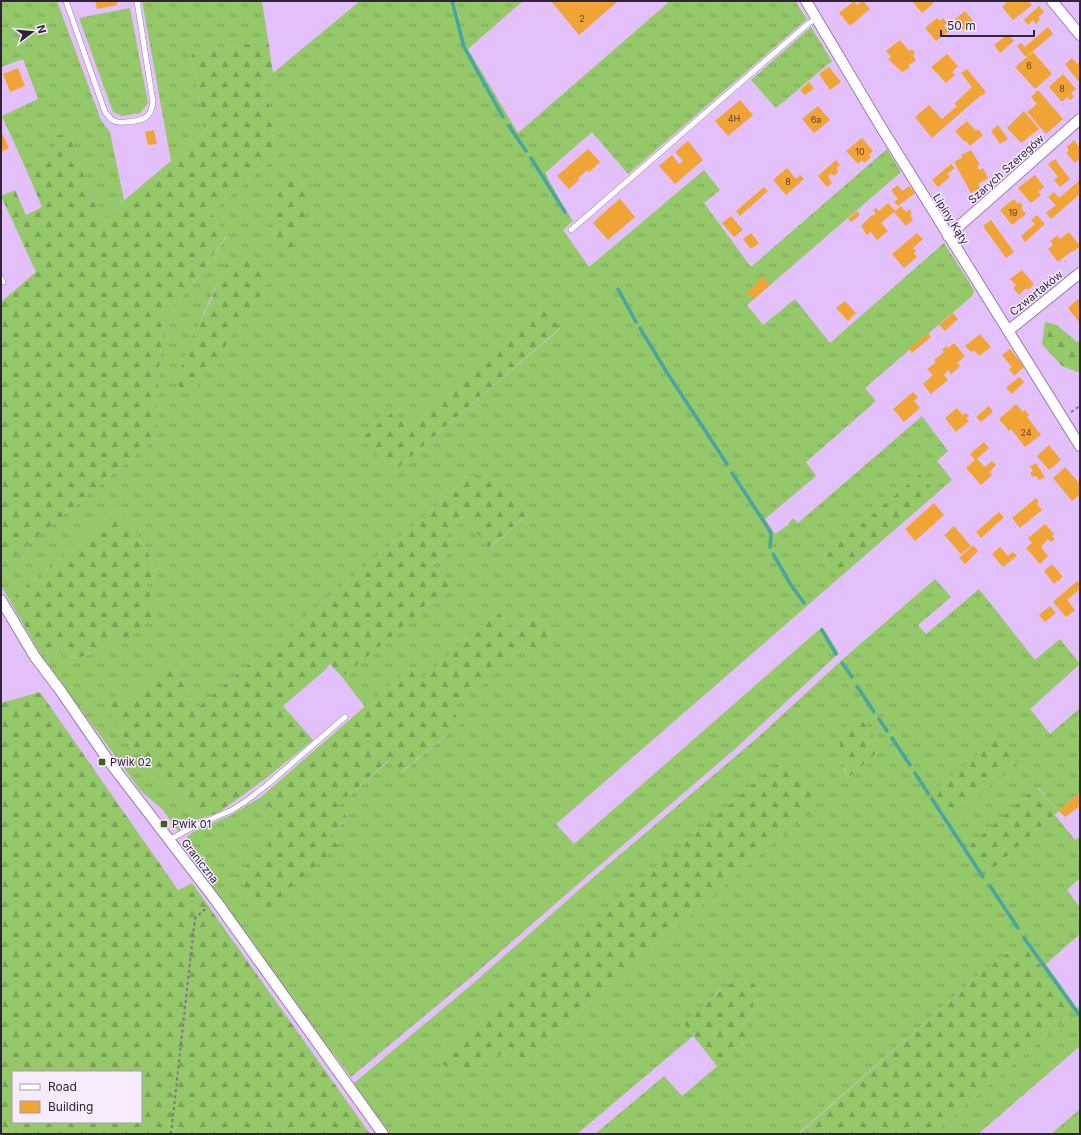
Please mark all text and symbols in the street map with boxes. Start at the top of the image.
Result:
north arrow [12,12,52,52]
scale bar [941,12,1034,38]
house number: 2 [579,13,585,24]
text: 50 m [947,18,976,33]
text: N [34,23,49,35]
house number: 6 [1026,60,1032,71]
house number: 8 [1059,83,1065,94]
house number: 4H [728,113,740,124]
house number: 6a [811,114,821,125]
street label: Szarych Szeregów [965,131,1047,207]
house number: 10 [855,146,865,157]
house number: 8 [785,176,791,187]
street label: Lipiny Kąty [930,191,972,247]
house number: 19 [1008,207,1018,218]
street label: Czwartaków [1006,267,1066,319]
house number: 24 [1020,427,1032,438]
place label: Pwik 02 [110,755,151,769]
marker: Pwik 02 [97,757,107,767]
place label: Pwik 01 [172,817,211,831]
marker: Pwik 01 [159,819,169,829]
street label: Graniczna [178,836,222,886]
legend [12,1071,142,1123]
text: Road [48,1079,77,1094]
text: Building [48,1099,93,1114]

